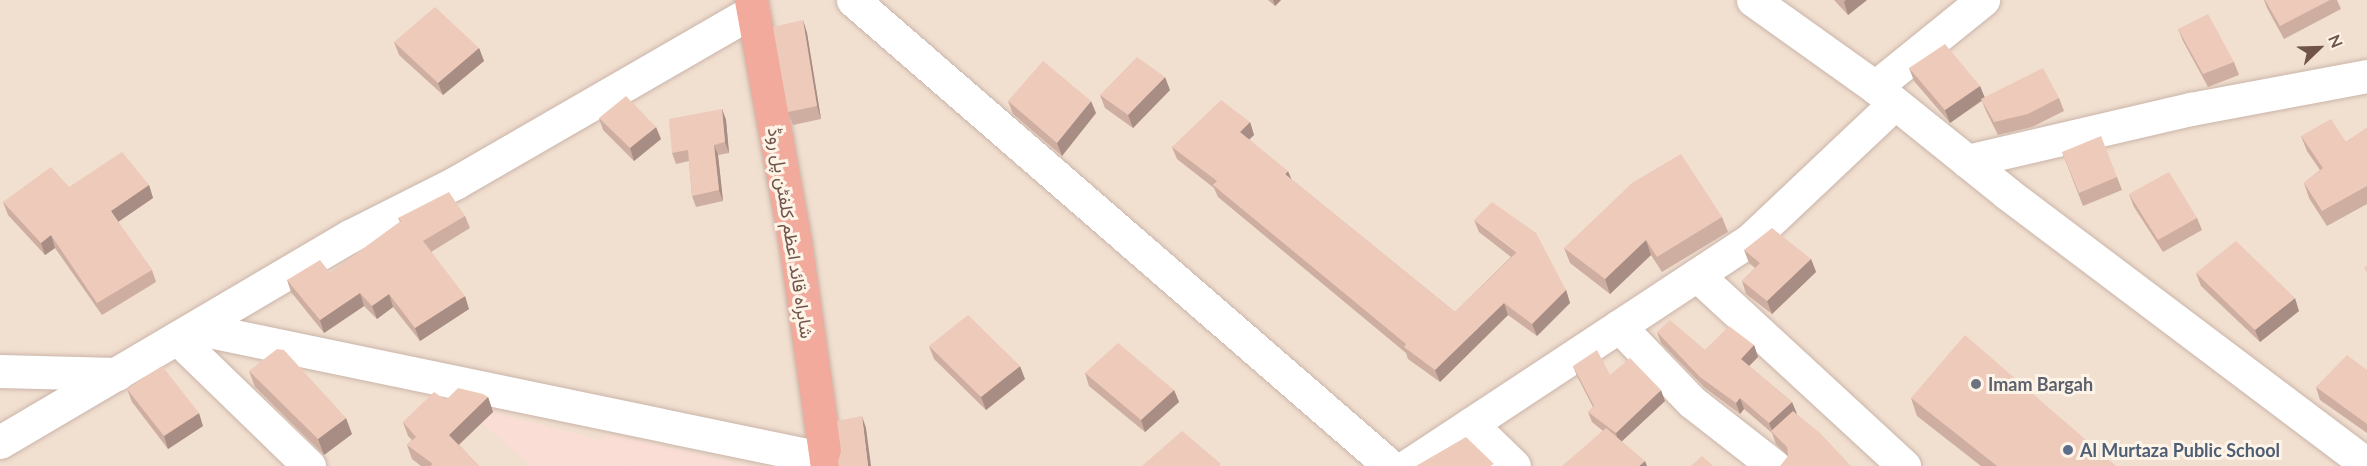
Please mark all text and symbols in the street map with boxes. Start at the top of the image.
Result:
north arrow [2289,18,2349,78]
text: N [2325,31,2347,50]
street label: شاہراہ قائد اعظم کلفٹن پل روڈ [764,126,818,340]
place label: Imam Bargah [1988,373,2093,395]
marker: Imam Bargah [1969,377,1983,391]
place label: Al Murtaza Public School [2080,439,2280,461]
marker: Al Murtaza Public School [2061,443,2075,457]

